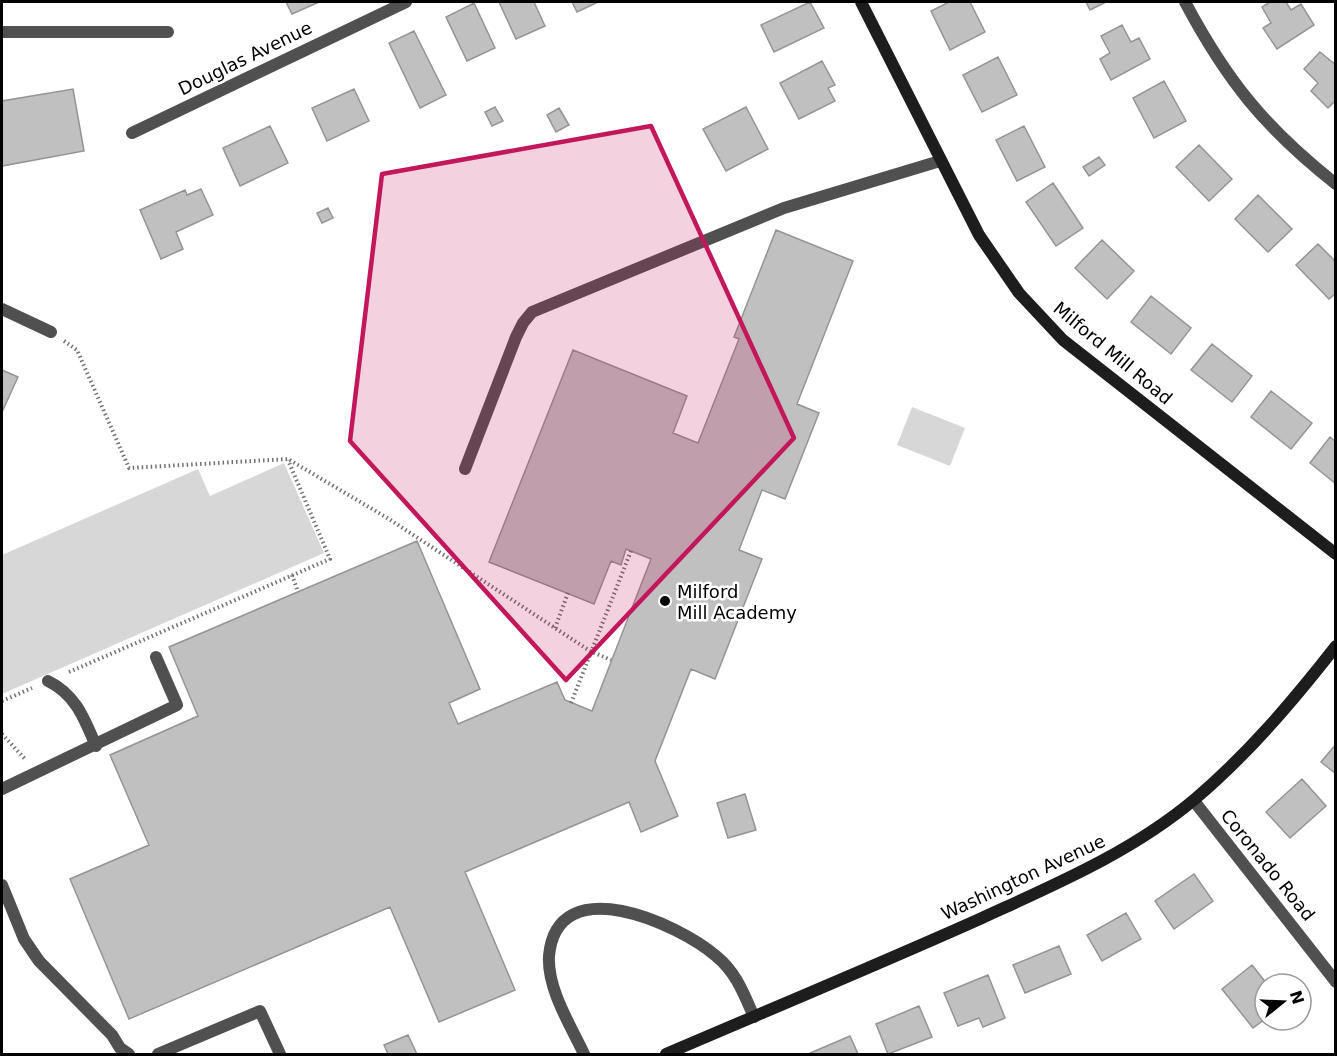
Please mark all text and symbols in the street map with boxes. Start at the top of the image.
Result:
street label: Douglas Avenue [175,17,315,99]
street label: Milford Mill Road [1049,297,1177,409]
place label: Milford Mill Academy [677,581,797,623]
marker: Milford Mill Academy [658,594,672,608]
street label: Coronado Road [1217,805,1319,925]
street label: Washington Avenue [938,830,1108,924]
north arrow [1253,972,1313,1032]
text: N [1286,988,1308,1007]

